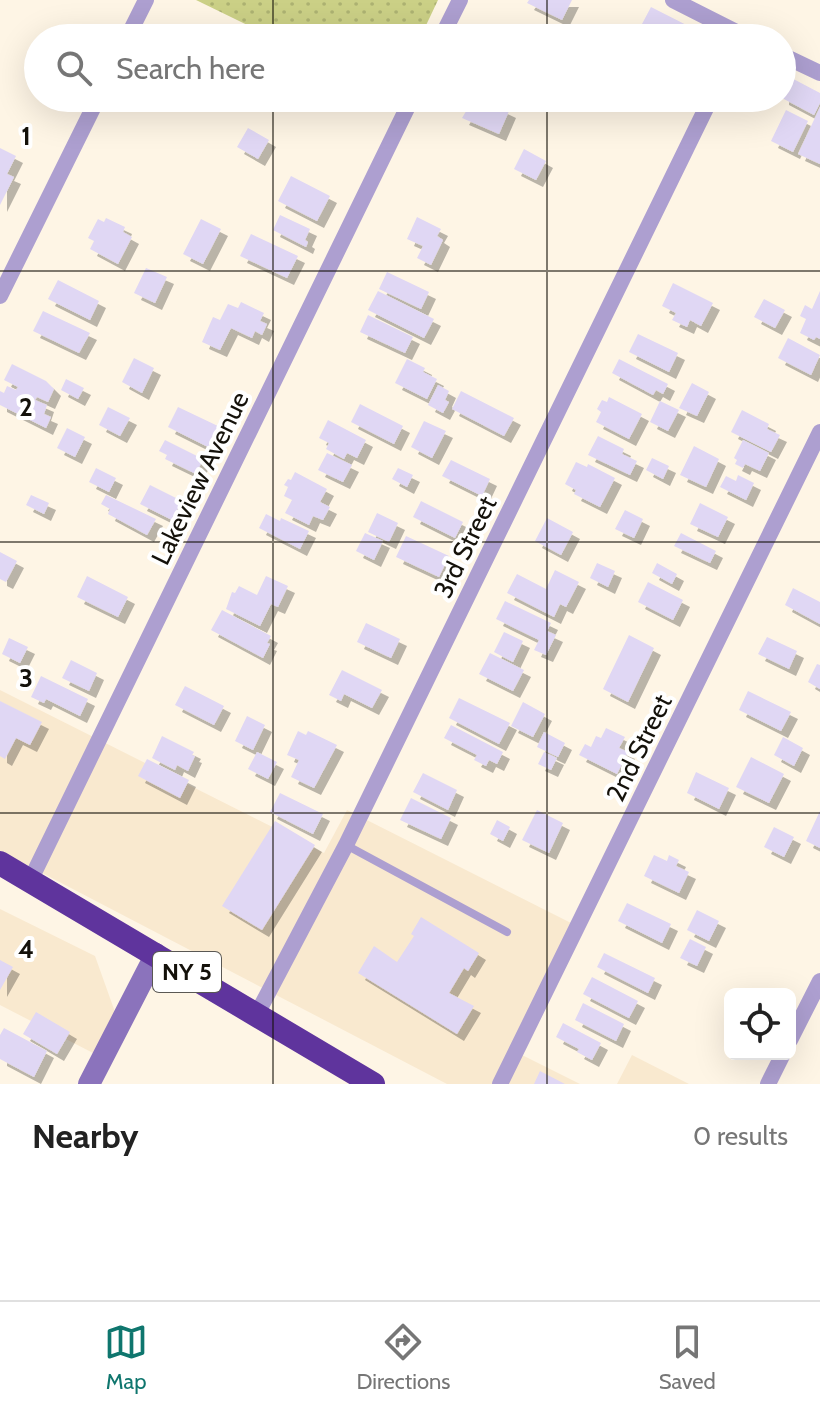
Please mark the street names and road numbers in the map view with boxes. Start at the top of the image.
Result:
street label: Lakeview Avenue [144,386,256,570]
street label: 3rd Street [427,491,503,603]
street label: 2nd Street [599,689,679,807]
road number: NY 5 [153,952,221,992]

